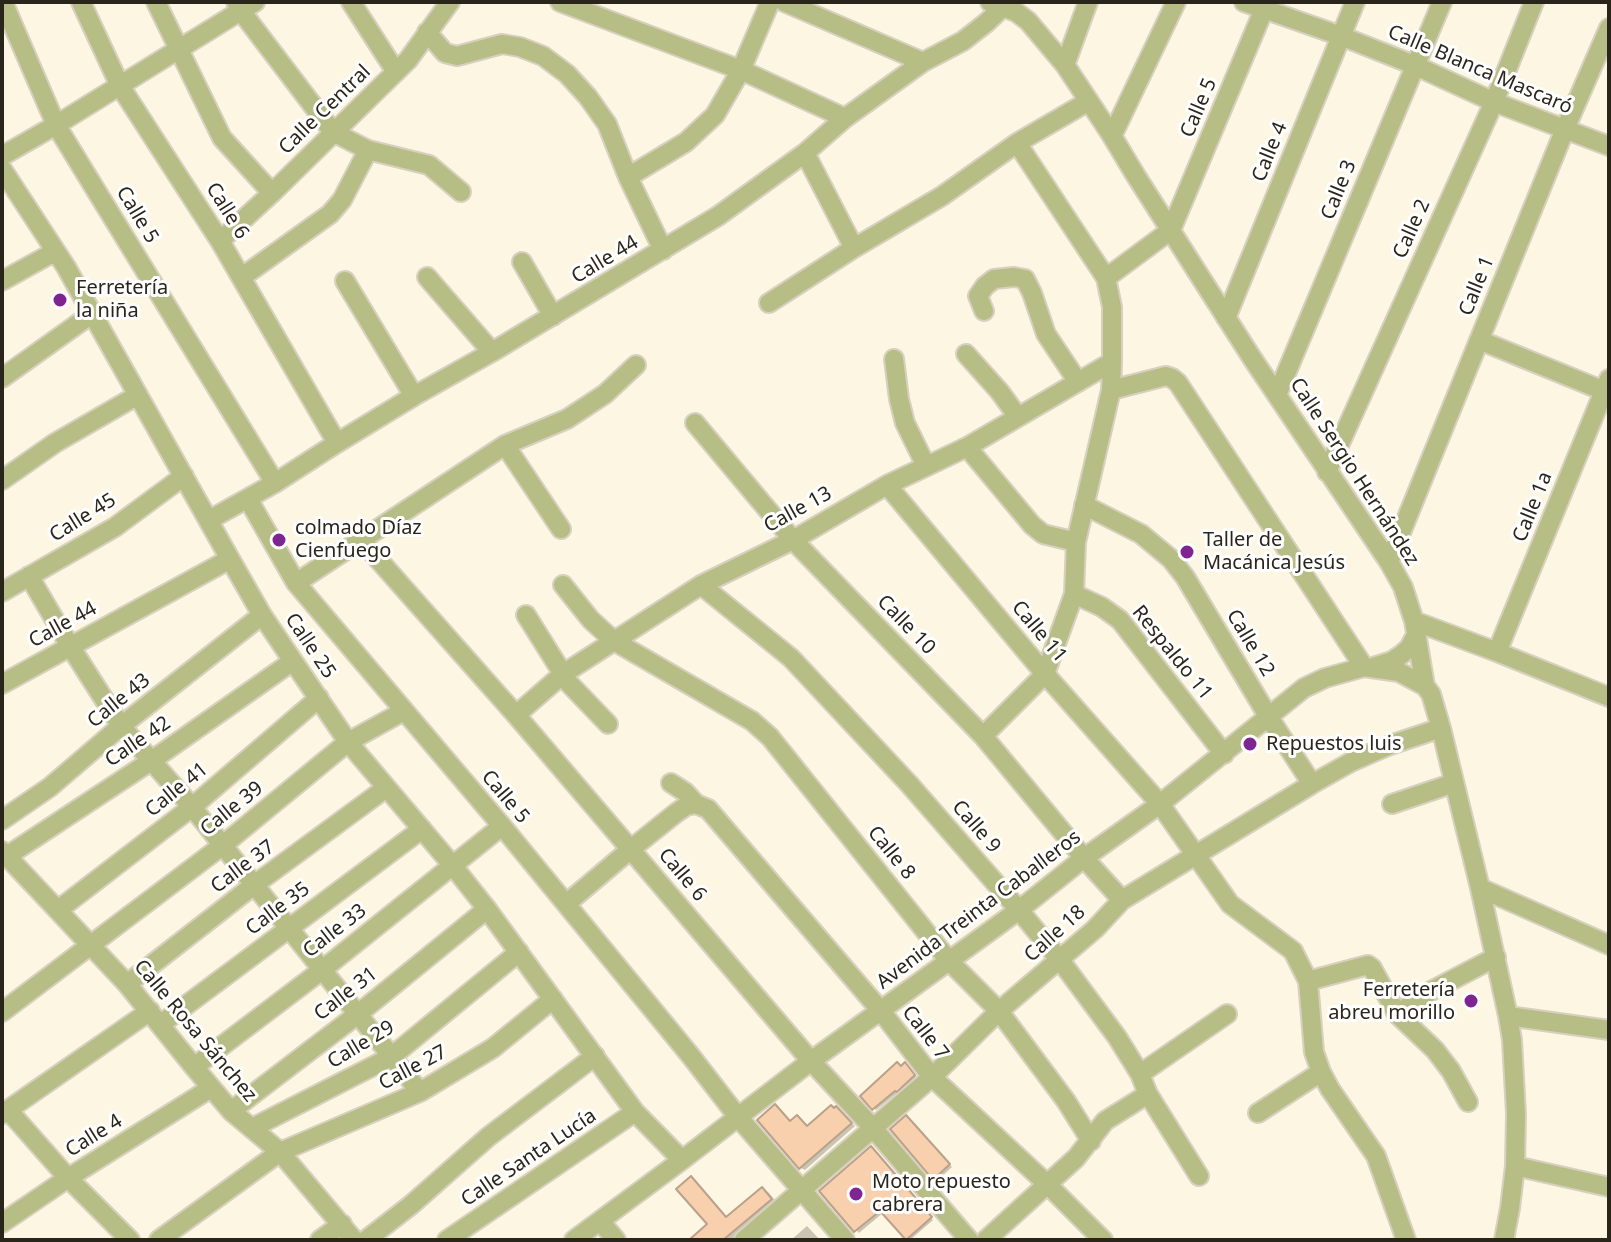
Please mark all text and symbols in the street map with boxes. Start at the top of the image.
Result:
street label: Calle Blanca Mascaró [1384,20,1576,120]
street label: Calle Central [274,60,376,160]
street label: Calle 5 [1176,75,1222,141]
street label: Calle 4 [1247,119,1293,185]
street label: Calle 3 [1316,157,1362,223]
street label: Calle 6 [200,178,254,244]
street label: Calle 5 [111,182,163,248]
street label: Calle 2 [1388,196,1436,262]
street label: Calle 44 [567,231,643,289]
street label: Calle 1 [1454,253,1500,319]
place label: Ferretería la niña [76,276,168,323]
marker: Ferretería la niña [51,291,69,309]
street label: Calle Sergio Hernández [1284,374,1424,570]
street label: Calle 1a [1508,469,1558,545]
street label: Calle 13 [760,482,836,538]
street label: Calle 45 [45,488,121,548]
place label: colmado Díaz Cienfuego [295,516,422,563]
place label: Taller de Macánica Jesús [1203,528,1345,575]
marker: colmado Díaz Cienfuego [270,531,288,549]
marker: Taller de Macánica Jesús [1178,543,1196,561]
street label: Calle 10 [872,590,940,660]
street label: Calle 11 [1006,596,1072,668]
street label: Calle 44 [25,597,101,653]
street label: Respaldo 11 [1127,601,1217,705]
street label: Calle 12 [1221,605,1279,681]
street label: Calle 25 [279,609,341,683]
street label: Calle 43 [83,669,155,733]
street label: Calle 42 [101,711,175,773]
place label: Repuestos luis [1266,732,1402,756]
marker: Repuestos luis [1241,735,1259,753]
street label: Calle 41 [141,758,213,822]
street label: Calle 5 [476,766,534,828]
street label: Calle 39 [196,777,268,841]
street label: Calle 9 [947,796,1005,858]
street label: Calle 8 [862,821,920,885]
street label: Avenida Treinta Caballeros [872,825,1086,995]
street label: Calle 37 [206,835,280,899]
street label: Calle 6 [653,844,711,906]
street label: Calle 35 [241,877,315,941]
street label: Calle 33 [299,899,371,963]
street label: Calle 18 [1020,900,1090,968]
street label: Calle Rosa Sánchez [129,955,261,1107]
street label: Calle 31 [310,962,382,1026]
place label: Ferretería abreu morillo [1328,978,1455,1025]
marker: Ferretería abreu morillo [1462,992,1480,1010]
street label: Calle 7 [896,1001,954,1065]
street label: Calle 29 [323,1016,399,1074]
street label: Calle 27 [375,1040,451,1096]
street label: Calle Santa Lucía [457,1104,601,1212]
street label: Calle 4 [61,1109,127,1163]
place label: Moto repuesto cabrera [872,1170,1011,1217]
marker: Moto repuesto cabrera [847,1185,865,1203]

